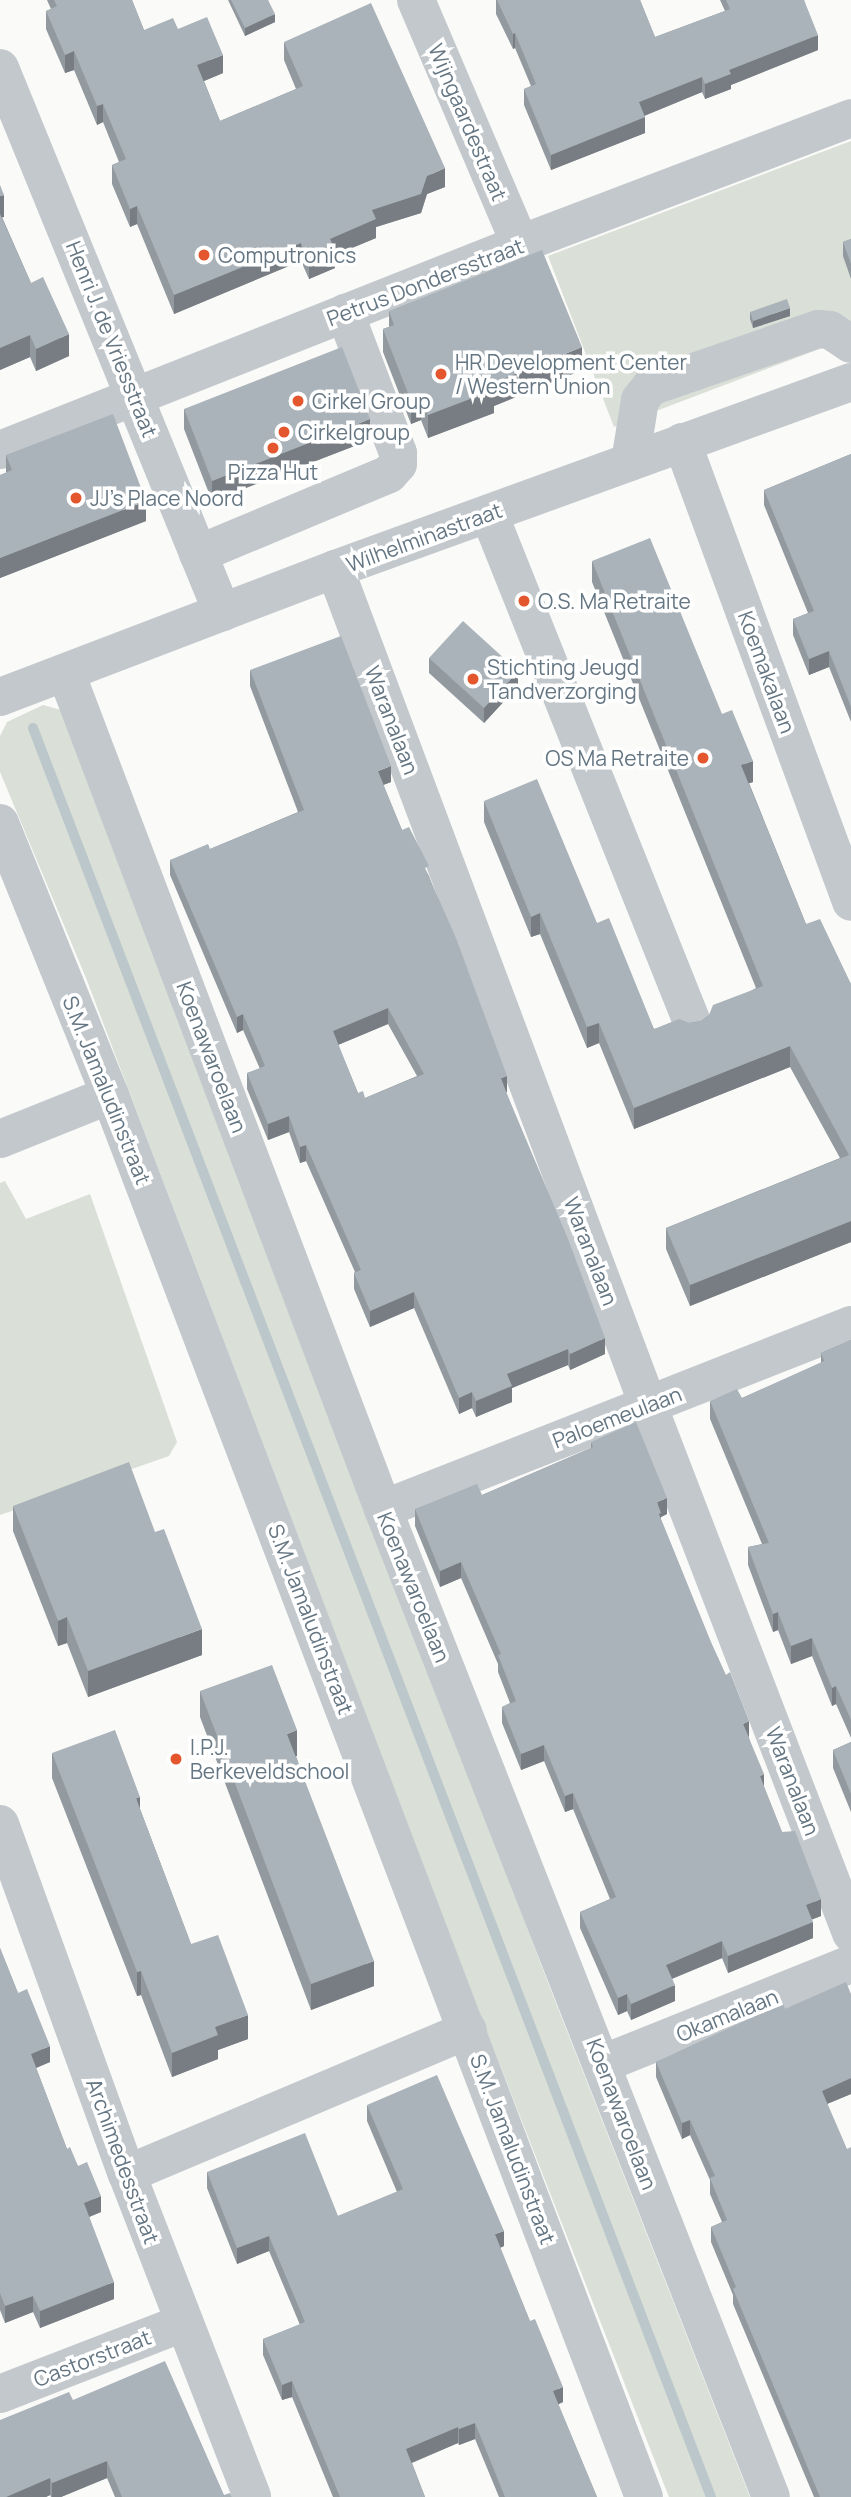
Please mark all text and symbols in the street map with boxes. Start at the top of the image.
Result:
street label: Wijngaardestraat [424,40,512,204]
street label: Petrus Dondersstraat [323,233,527,331]
street label: Henri J. de Vriesstraat [61,237,163,441]
place label: Computronics [218,242,356,268]
marker: Computronics [196,247,212,263]
place label: HR Development Center / Western Union [455,349,687,399]
marker: HR Development Center / Western Union [433,366,449,382]
place label: Cirkel Group [312,388,431,414]
marker: Cirkel Group [290,393,306,409]
place label: Cirkelgroup [298,419,410,445]
marker: Cirkelgroup [276,424,292,440]
marker: Pizza Hut [265,440,281,456]
place label: Pizza Hut [228,459,318,485]
place label: JJ's Place Noord [90,485,244,511]
marker: JJ's Place Noord [68,490,84,506]
street label: Wilhelminastraat [343,497,505,577]
place label: O.S. Ma Retraite [538,588,691,614]
marker: O.S. Ma Retraite [516,593,532,609]
street label: Koemakalaan [733,607,801,737]
place label: Stichting Jeugd Tandverzorging [487,654,639,704]
street label: Waranalaan [360,662,424,778]
marker: Stichting Jeugd Tandverzorging [465,671,481,687]
place label: OS Ma Retraite [545,745,689,771]
marker: OS Ma Retraite [695,750,711,766]
street label: Koenawaroelaan [172,978,252,1136]
street label: S.M. Jamaludinstraat [58,992,156,1188]
street label: Waranalaan [559,1193,623,1309]
street label: Paloemeulaan [549,1381,685,1453]
street label: Koenawaroelaan [372,1508,456,1666]
street label: S.M. Jamaludinstraat [263,1521,359,1717]
street label: Waranalaan [761,1723,825,1839]
place label: I.P.J. Berkeveldschool [190,1734,350,1784]
marker: I.P.J. Berkeveldschool [168,1751,184,1767]
street label: Okamalaan [672,1983,782,2047]
street label: Koenawaroelaan [582,2035,662,2193]
street label: S.M. Jamaludinstraat [465,2051,561,2247]
street label: Archimedesstraat [81,2075,165,2247]
street label: Castorstraat [30,2324,154,2392]

